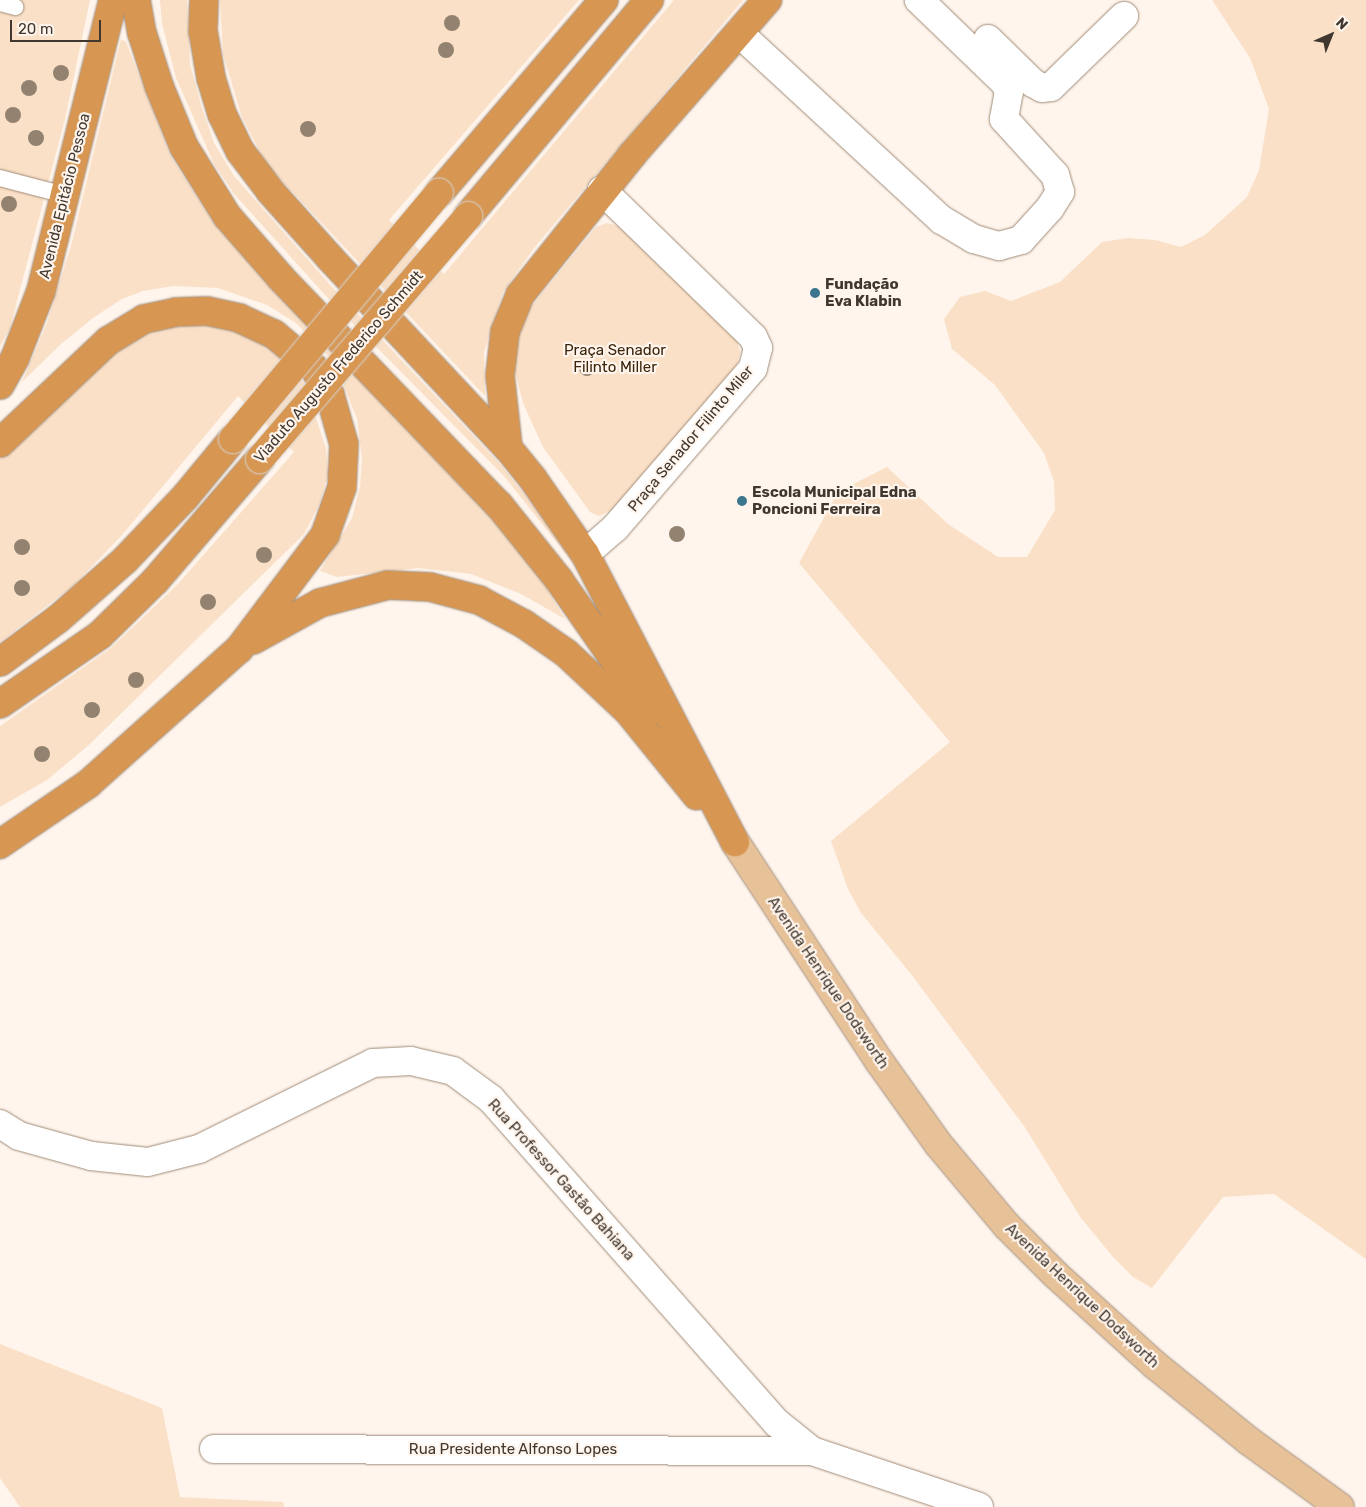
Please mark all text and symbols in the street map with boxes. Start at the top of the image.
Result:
scale bar [12,10,104,42]
north arrow [1306,10,1356,60]
text: N [1332,14,1351,33]
text: 20 m [18,20,53,38]
street label: Avenida Epitácio Pessoa [36,111,94,281]
street label: Viaduto Augusto Frederico Schmidt [251,267,427,467]
place label: Fundação Eva Klabin [825,275,902,310]
marker: Fundação Eva Klabin [809,287,821,299]
park label: Praça Senador Filinto Miller [564,341,666,376]
street label: Praça Senador Filinto Miler [624,362,758,516]
place label: Escola Municipal Edna Poncioni Ferreira [752,483,917,518]
marker: Escola Municipal Edna Poncioni Ferreira [736,495,748,507]
street label: Avenida Henrique Dodsworth [764,894,892,1072]
street label: Rua Professor Gastão Bahiana [484,1096,638,1264]
street label: Avenida Henrique Dodsworth [1001,1220,1163,1372]
street label: Rua Presidente Alfonso Lopes [409,1441,617,1459]

